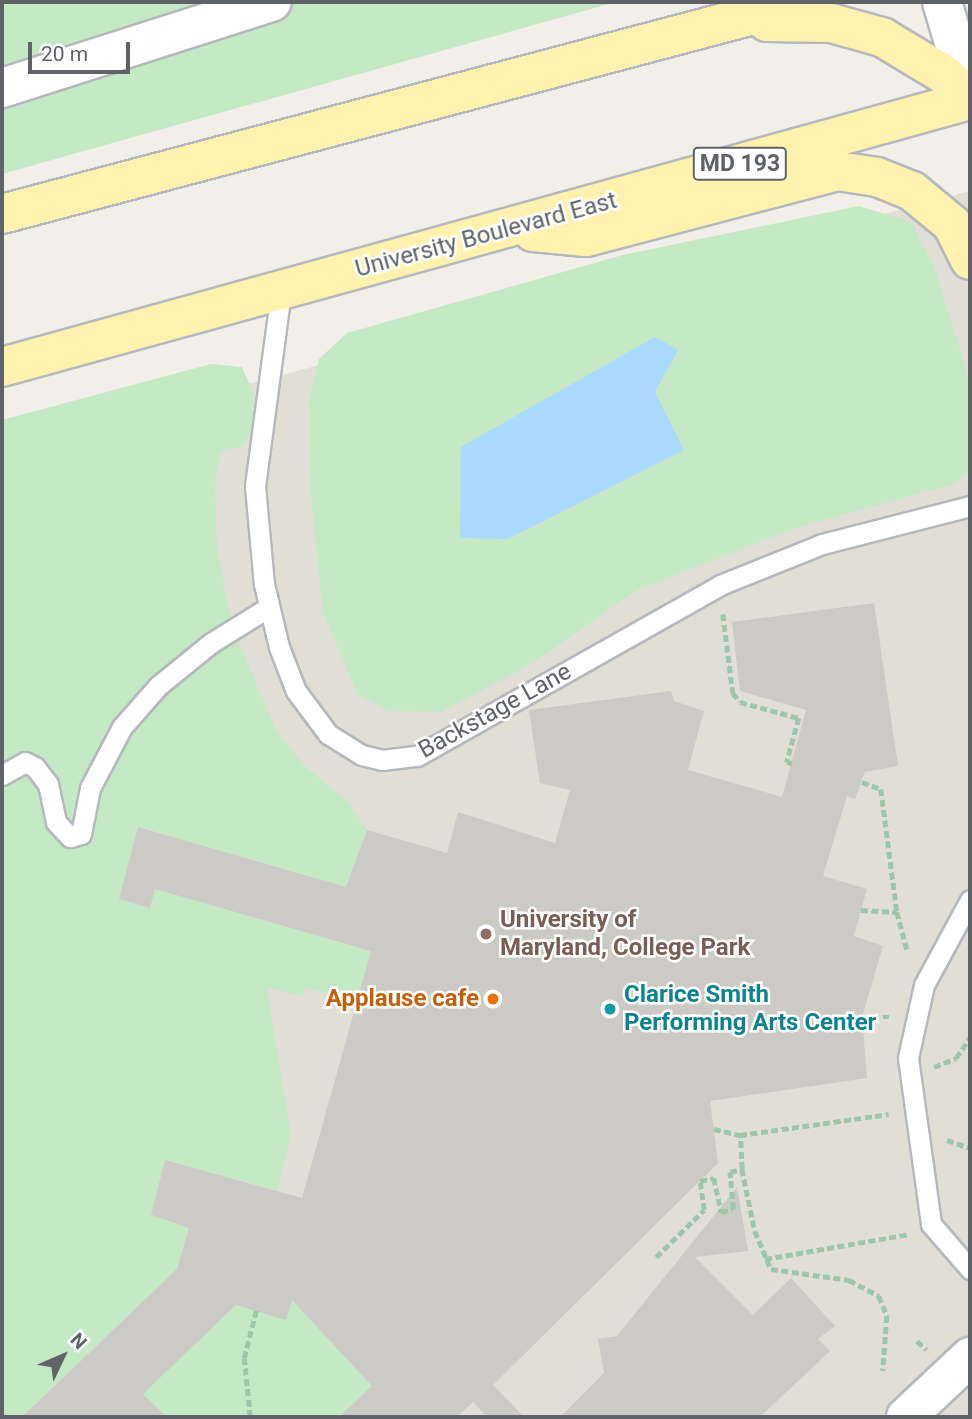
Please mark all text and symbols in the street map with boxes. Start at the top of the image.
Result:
scale bar [32,28,133,72]
text: 20 m [41,42,88,66]
road number: MD 193 [693,144,787,183]
street label: University Boulevard East [352,186,620,284]
street label: Backstage Lane [414,657,576,765]
place label: University of Maryland, College Park [500,906,750,962]
marker: University of Maryland, College Park [478,926,494,942]
place label: Clarice Smith Performing Arts Center [624,981,876,1037]
place label: Applause cafe [326,985,479,1013]
marker: Applause cafe [485,991,501,1007]
marker: Clarice Smith Performing Arts Center [602,1001,618,1017]
north arrow [28,1321,98,1391]
text: N [66,1328,91,1354]

